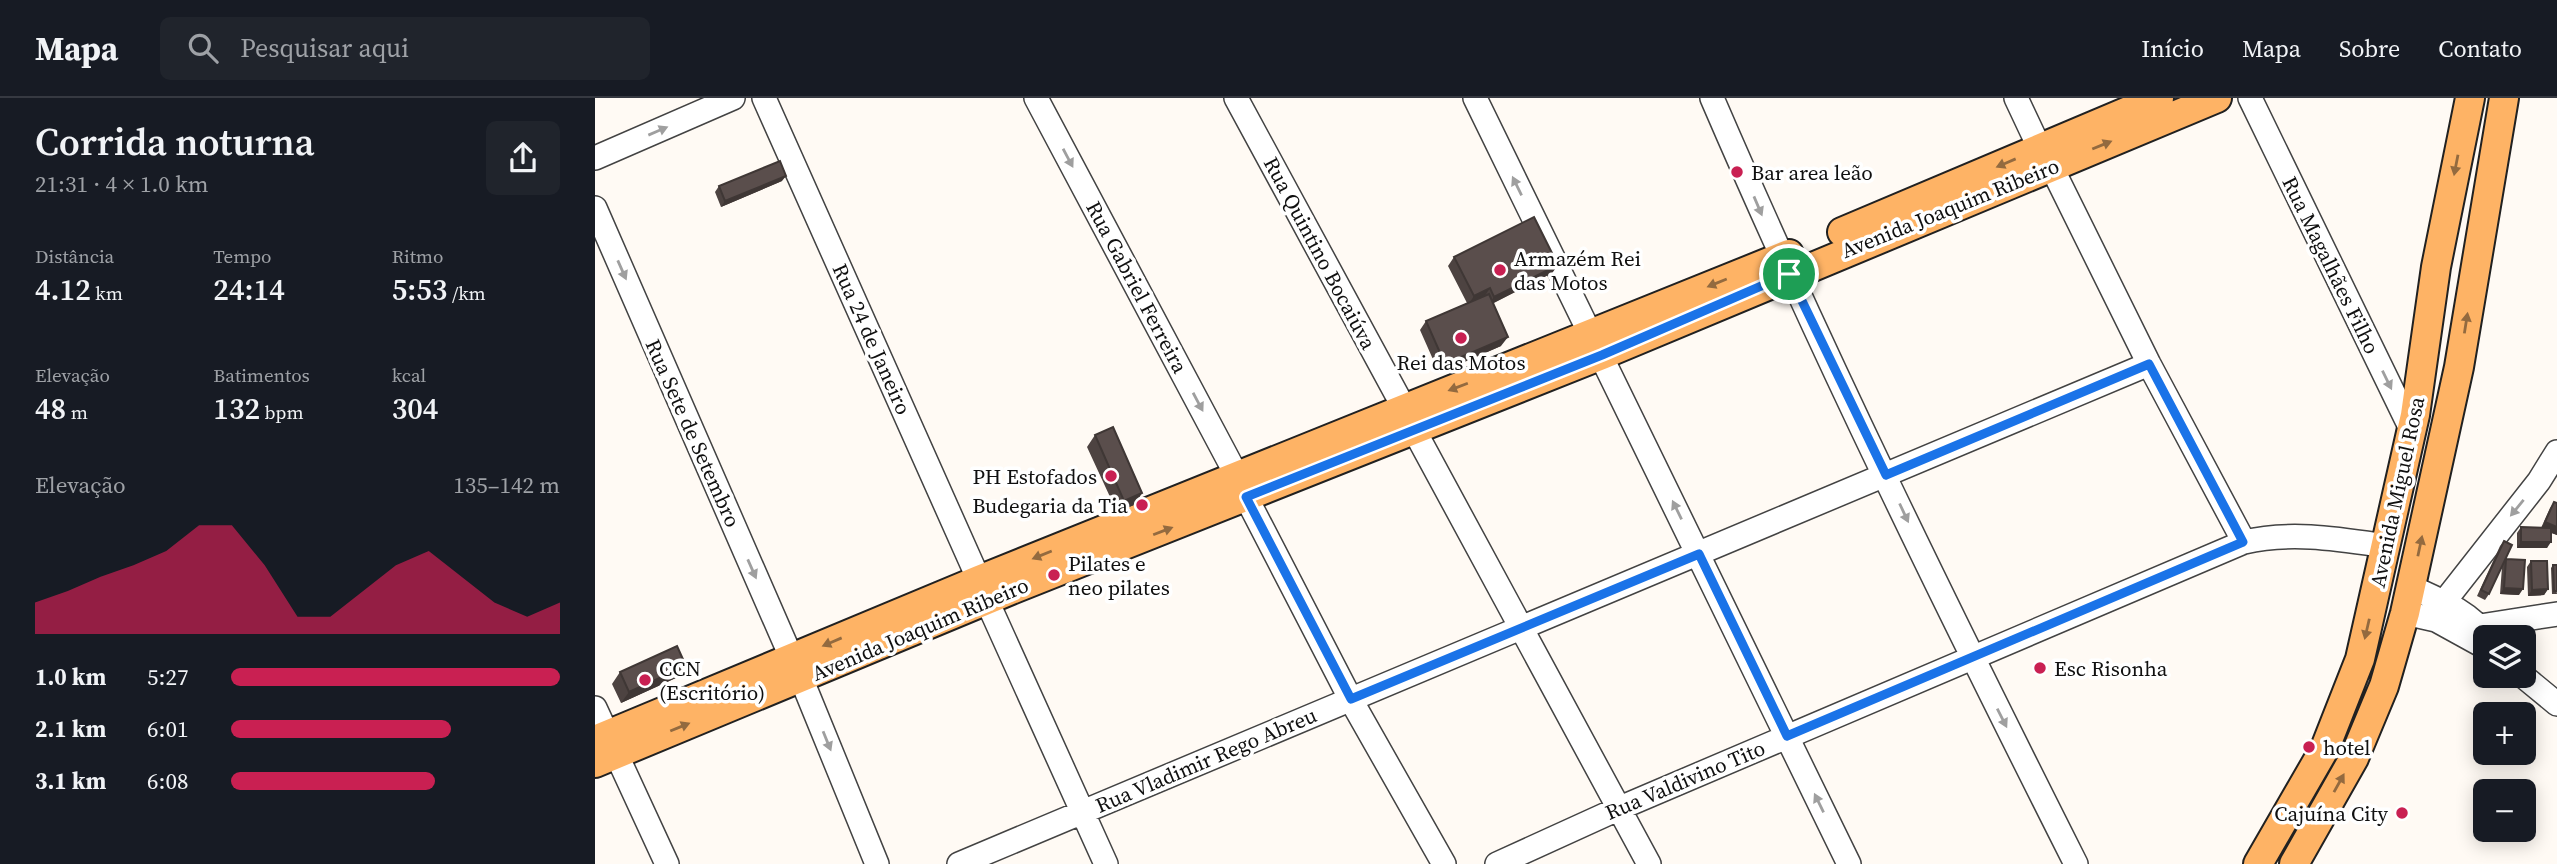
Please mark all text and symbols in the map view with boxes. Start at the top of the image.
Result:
search box [160,17,650,80]
text: Mapa [35,26,118,71]
icon: search [184,29,222,67]
text: Pesquisar aqui [240,30,409,66]
text: Início [2141,32,2204,65]
text: Mapa [2242,32,2301,65]
text: Sobre [2339,32,2400,65]
text: Contato [2438,32,2522,65]
text: Corrida noturna [35,116,314,168]
button: share [486,121,560,195]
one-way arrow [647,125,668,136]
one-way arrow [2091,140,2112,151]
one-way arrow [1062,148,1074,168]
street label: Avenida Joaquim Ribeiro [1837,151,2063,265]
street label: Rua Quintino Bocaiúva [1257,152,1383,355]
one-way arrow [2451,154,2462,176]
place label: Bar area leão [1751,158,1873,187]
one-way arrow [1996,158,2017,169]
marker: Bar area leão [1729,164,1745,180]
text: 21:31 · 4 × 1.0 km [35,168,209,200]
street label: Rua Magalhães Filho [2275,171,2387,359]
one-way arrow [1512,176,1523,196]
one-way arrow [1753,195,1764,216]
street label: Rua Gabriel Ferreira [1079,196,1195,378]
text: Distância [35,243,114,269]
text: Tempo [213,243,272,269]
text: Ritmo [392,243,443,269]
place label: Armazém Rei das Motos [1514,244,1641,297]
pin [1759,244,1819,304]
icon: arrive [1770,255,1808,293]
street label: Rua 24 de Janeiro [826,259,918,419]
one-way arrow [617,260,628,281]
marker: Armazém Rei das Motos [1492,262,1508,278]
text: 4.12 [35,269,91,310]
text: 24:14 [213,269,285,310]
text: 5:53 [392,269,447,310]
one-way arrow [1707,278,1728,289]
text: km [91,280,123,306]
text: /km [447,280,486,306]
one-way arrow [2461,312,2472,334]
marker: Rei das Motos [1453,330,1469,346]
street label: Rua Sete de Setembro [638,334,748,532]
place label: Rei das Motos [1396,348,1526,377]
text: Elevação [35,362,110,388]
text: Batimentos [213,362,310,388]
text: kcal [392,362,426,388]
one-way arrow [2381,370,2392,390]
one-way arrow [1447,382,1468,393]
text: 48 [35,388,66,429]
text: 132 [213,388,260,429]
text: 304 [392,388,438,429]
one-way arrow [1192,392,1204,412]
street label: Avenida Miguel Rosa [2363,394,2431,590]
text: m [66,399,88,425]
text: bpm [260,399,304,425]
place label: PH Estofados [973,462,1097,491]
marker: PH Estofados [1103,468,1119,484]
text: Elevação [35,469,126,501]
text: 135–142 m [453,469,560,501]
place label: Budegaria da Tia [972,491,1128,520]
marker: Budegaria da Tia [1134,497,1150,513]
one-way arrow [2510,499,2525,516]
one-way arrow [1672,500,1683,520]
one-way arrow [1898,503,1909,523]
one-way arrow [1153,525,1174,536]
one-way arrow [2415,535,2426,557]
one-way arrow [1032,549,1053,560]
place label: Pilates e neo pilates [1068,549,1170,602]
one-way arrow [746,559,758,579]
marker: Pilates e neo pilates [1046,567,1062,583]
street label: Avenida Joaquim Ribeiro [807,570,1033,688]
one-way arrow [2361,618,2372,640]
map controls [2473,625,2536,842]
button: layers [2473,625,2536,688]
one-way arrow [822,637,843,648]
place label: CCN (Escritório) [659,654,765,707]
place label: Esc Risonha [2054,654,2168,683]
marker: Esc Risonha [2032,660,2048,676]
text: 1.0 km [35,661,106,693]
text: 5:27 [147,661,188,693]
marker: CCN (Escritório) [637,672,653,688]
street label: Rua Vladimir Rego Abreu [1091,700,1321,820]
button: + [2473,702,2536,765]
one-way arrow [1997,708,2008,728]
text: 2.1 km [35,713,106,745]
text: 6:01 [147,713,188,745]
one-way arrow [670,722,691,733]
one-way arrow [821,731,832,752]
street label: Rua Valdivino Tito [1601,733,1769,827]
place label: hotel [2323,733,2371,762]
marker: hotel [2301,739,2317,755]
text: 3.1 km [35,765,106,797]
text: 6:08 [147,765,188,797]
one-way arrow [2333,773,2345,793]
button: − [2473,779,2536,842]
one-way arrow [1814,793,1825,813]
place label: Cajuína City [2274,799,2388,828]
marker: Cajuína City [2394,805,2410,821]

